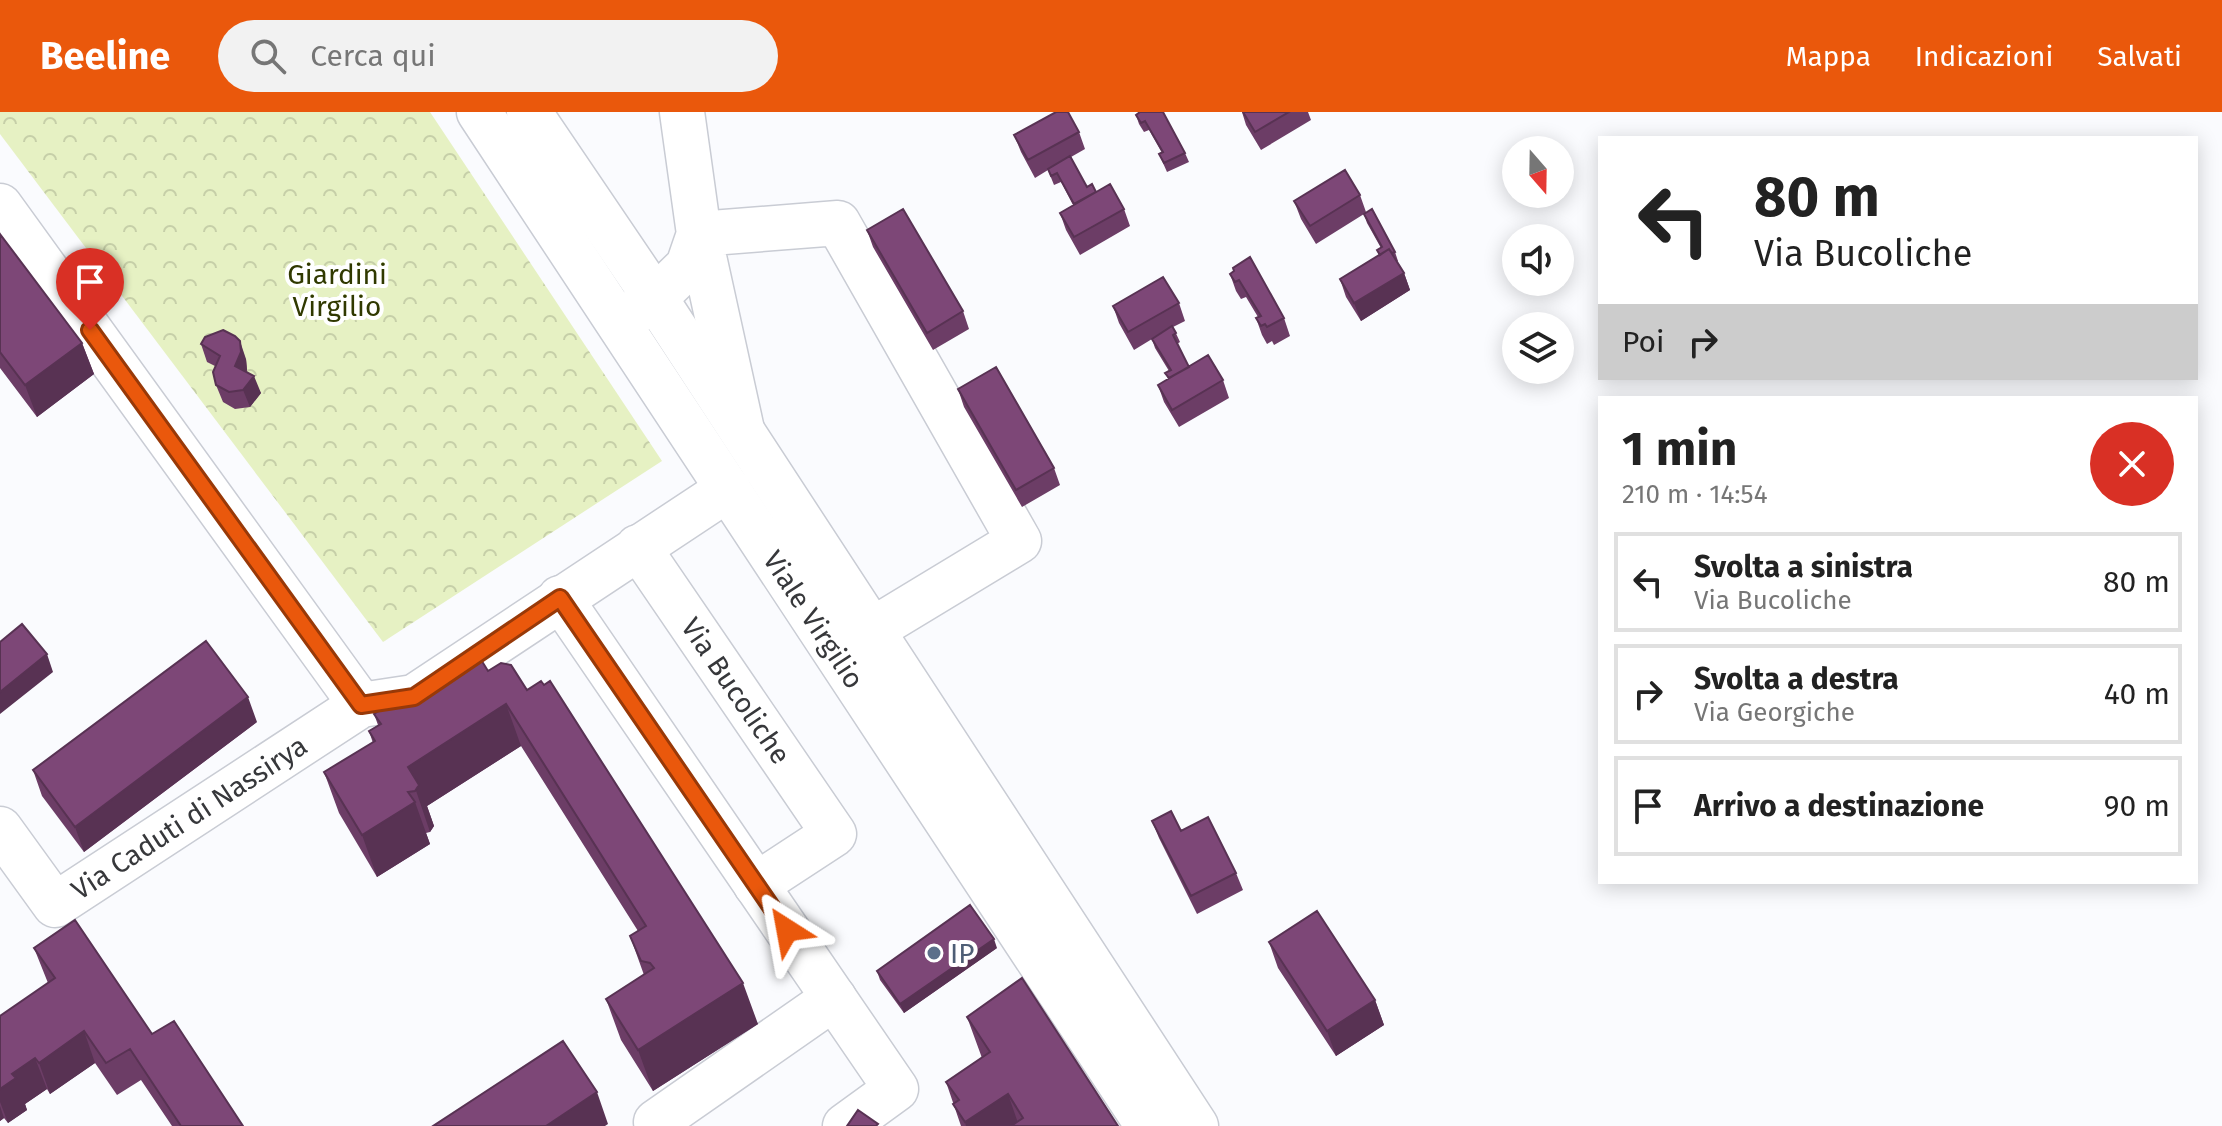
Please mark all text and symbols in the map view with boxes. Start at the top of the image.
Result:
search box [218,20,778,92]
text: Beeline [40,33,170,79]
icon: search [246,34,290,78]
text: Cerca qui [310,38,436,74]
text: Mappa [1786,40,1871,73]
text: Indicazioni [1915,40,2053,73]
text: Salvati [2097,40,2182,73]
north arrow [1502,136,1574,208]
map controls [1502,136,1574,384]
text: 80 m [1754,164,1880,231]
icon: left [1622,168,1726,272]
button: sound [1502,224,1574,296]
text: Via Bucoliche [1754,232,1972,276]
pin [56,248,124,330]
park label: Giardini Virgilio [287,258,387,323]
icon: arrive [68,260,112,304]
button: layers [1502,312,1574,384]
icon: right [1681,320,1725,364]
text: Poi [1622,324,1665,360]
text: 1 min [1622,420,1737,478]
button: close [2090,422,2174,506]
text: 210 m · 14:54 [1622,479,1767,510]
street label: Viale Virgilio [757,544,871,695]
text: Svolta a sinistra [1694,549,1913,585]
icon: left [1626,560,1670,604]
text: 80 m [2103,564,2170,600]
text: Via Bucoliche [1694,585,1852,616]
street label: Via Bucoliche [675,611,798,770]
text: Svolta a destra [1694,661,1899,697]
icon: right [1626,672,1670,716]
text: 40 m [2104,676,2170,712]
text: Via Georgiche [1694,697,1855,728]
street label: Via Caduti di Nassirya [65,728,313,906]
icon: arrive [1626,784,1670,828]
text: Arrivo a destinazione [1694,788,1984,824]
text: 90 m [2104,788,2170,824]
position arrow [745,888,829,972]
place label: IP [950,937,975,970]
marker: IP [925,944,943,962]

